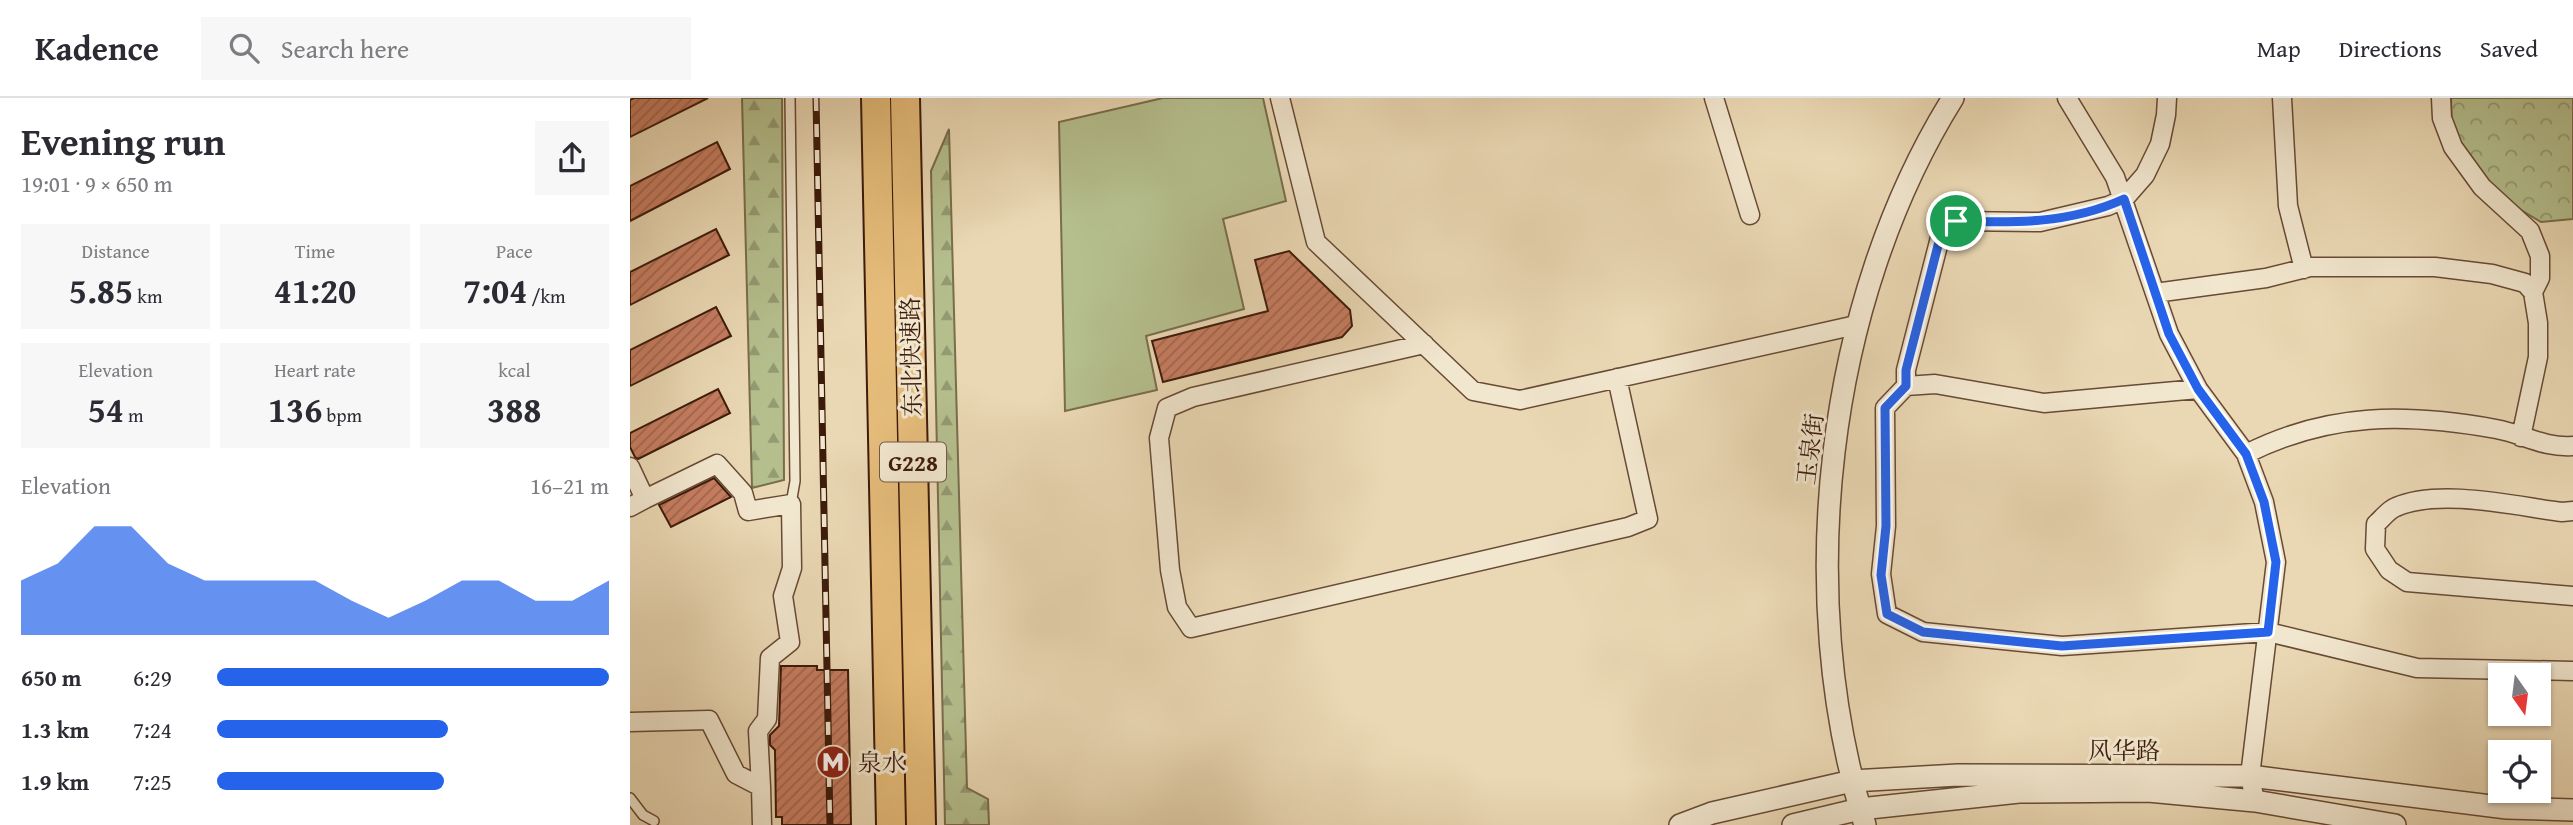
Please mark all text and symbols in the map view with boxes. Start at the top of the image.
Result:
search box [201,17,691,80]
text: Kadence [35,24,159,72]
icon: search [225,29,263,67]
text: Search here [281,29,409,68]
text: Map [2257,31,2301,66]
text: Directions [2339,31,2442,66]
text: Saved [2480,31,2538,66]
text: Evening run [21,113,225,169]
button: share [535,121,609,195]
text: 19:01 · 9 × 650 m [21,167,173,200]
pin [1926,191,1986,251]
icon: arrive [1937,202,1975,240]
text: Distance [82,237,150,265]
text: Time [295,237,335,265]
text: Pace [496,237,533,265]
text: 5.85 [69,265,133,316]
text: 41:20 [274,265,356,316]
text: 7:04 [463,265,527,316]
text: km [133,282,162,310]
text: /km [527,282,566,310]
street label: 东北快速路 [892,297,930,417]
text: Elevation [78,356,153,384]
text: Heart rate [274,356,356,384]
text: kcal [498,356,531,384]
text: 54 [88,384,124,435]
text: 136 [268,384,322,435]
text: 388 [487,384,542,435]
text: m [124,401,144,429]
text: bpm [322,401,362,429]
street label: 玉泉街 [1788,411,1832,487]
road number: G228 [880,442,946,482]
text: Elevation [21,469,111,502]
text: 16–21 m [530,469,609,502]
text: 650 m [21,661,82,694]
text: 6:29 [133,661,172,694]
north arrow [2488,663,2552,726]
map controls [2488,663,2551,803]
text: 1.3 km [21,713,89,746]
text: 7:24 [133,713,172,746]
street label: 风华路 [2088,733,2160,768]
button: locate [2488,740,2551,803]
metro station icon: 泉水 [814,743,852,781]
place label: 泉水 [858,745,906,780]
text: 1.9 km [21,765,89,798]
text: 7:25 [133,765,172,798]

